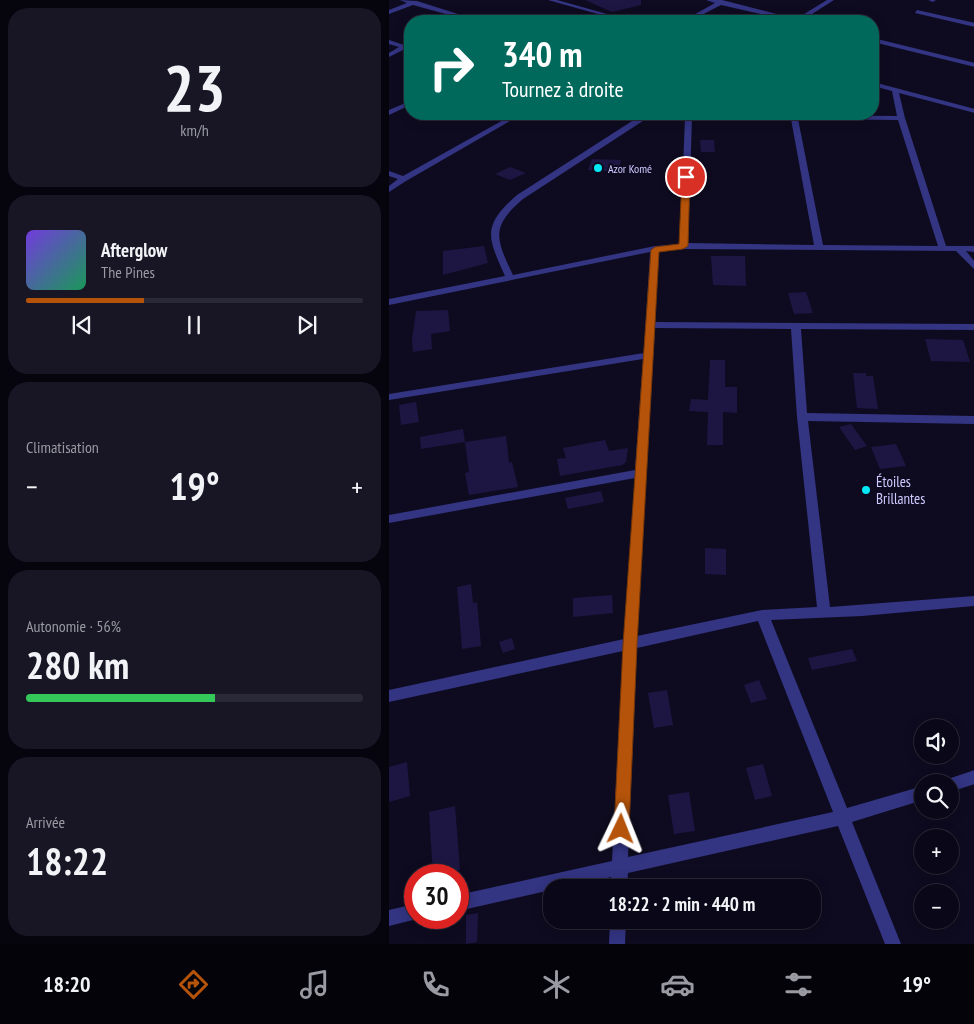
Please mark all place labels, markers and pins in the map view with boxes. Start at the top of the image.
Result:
pin [665,156,707,198]
place label: Azor Komé [608,161,652,176]
marker: Azor Komé [592,162,604,174]
place label: Étoiles Brillantes [876,472,925,508]
marker: Étoiles Brillantes [860,484,872,496]

